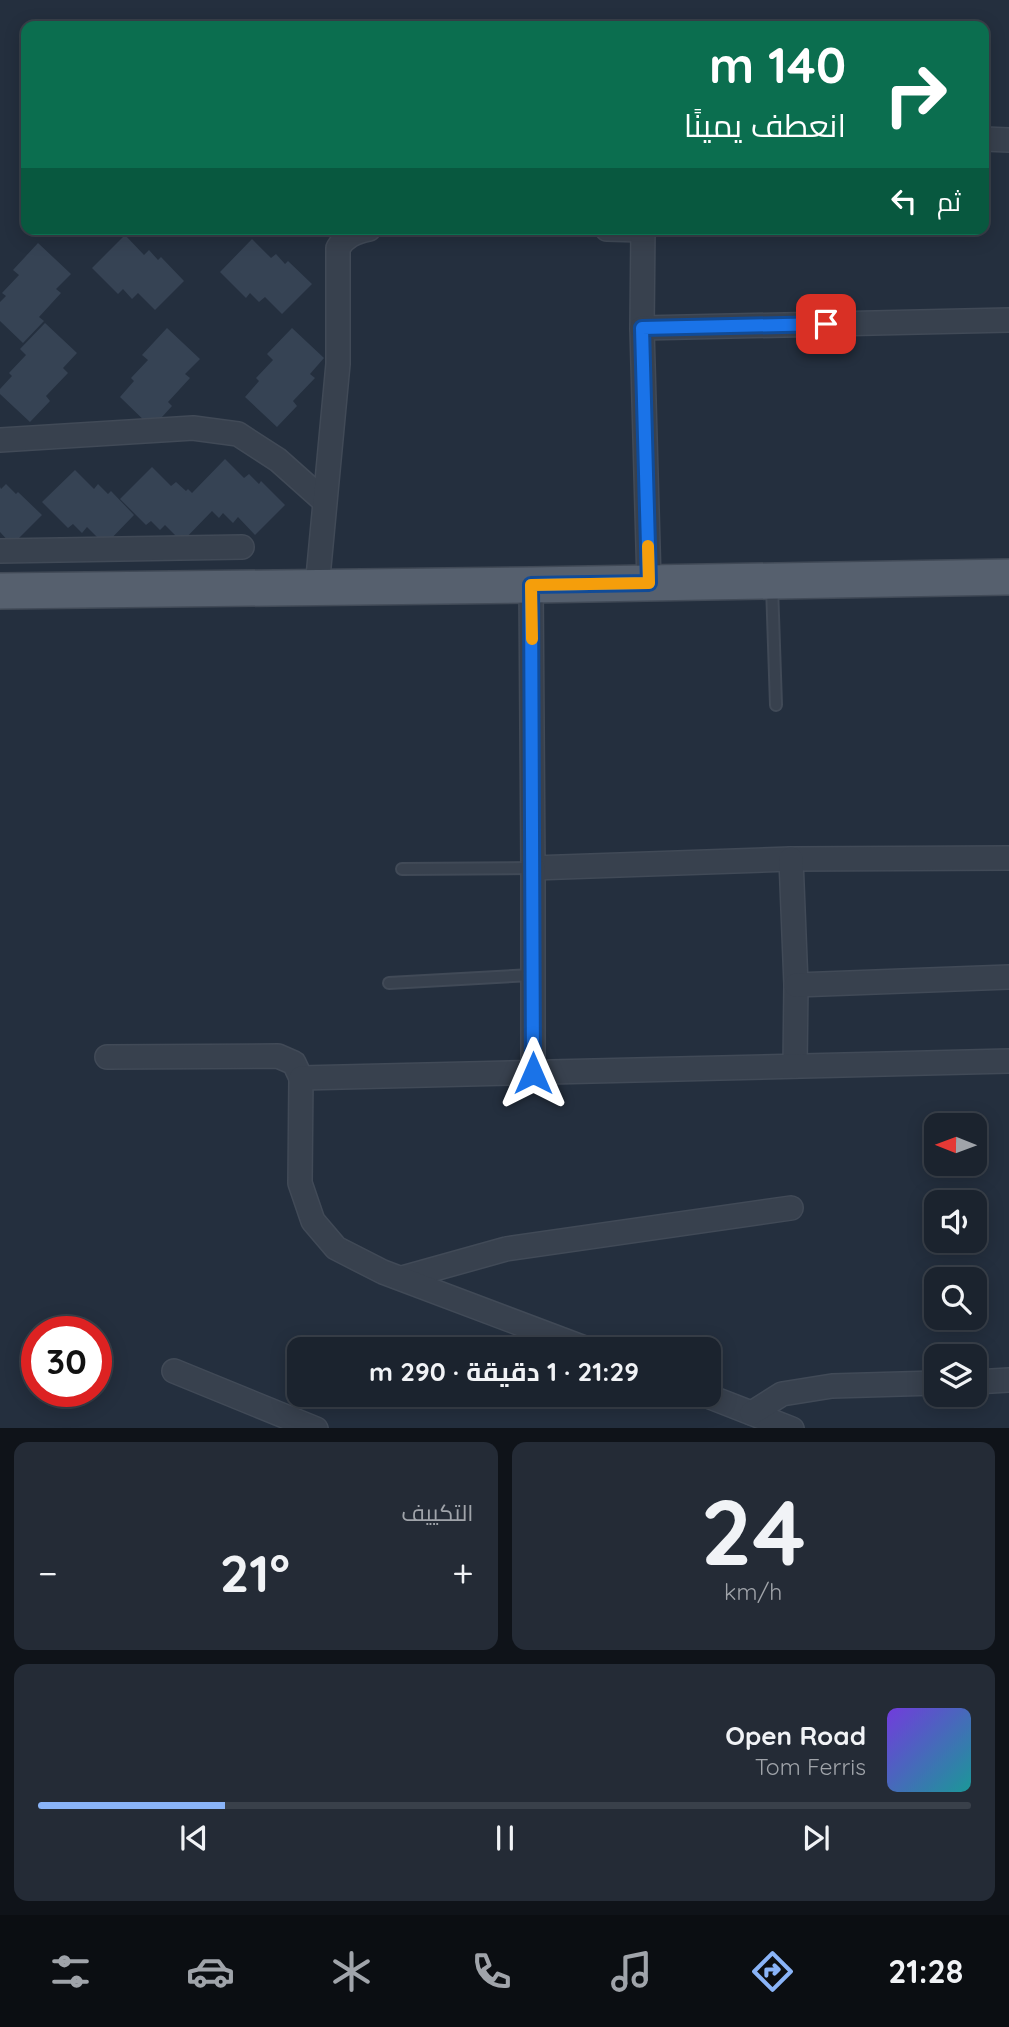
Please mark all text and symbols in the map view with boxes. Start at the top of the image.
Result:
text: 140 m [709,34,846,95]
icon: right [870,49,961,140]
text: انعطف يمينًا [684,105,846,145]
icon: left [885,182,923,220]
text: ثم [937,185,961,218]
pin [796,294,856,354]
icon: arrive [807,305,845,343]
position arrow [496,1036,570,1110]
north arrow [924,1113,987,1176]
map controls [924,1113,987,1407]
button: sound [924,1190,987,1253]
button: search [924,1267,987,1330]
speed limit sign: 30 [21,1316,112,1407]
button: layers [924,1344,987,1407]
text: 21:29 · 1 دقيقة · 290 m [369,1355,639,1388]
text: 24 [701,1474,806,1588]
text: التكييف [401,1498,474,1527]
text: 21° [220,1540,290,1605]
text: − [38,1549,58,1597]
text: + [452,1549,474,1597]
text: km/h [724,1577,782,1606]
text: Open Road [725,1719,866,1752]
text: Tom Ferris [755,1752,866,1781]
icon: previous [175,1819,213,1857]
icon: pause [486,1819,524,1857]
icon: next [797,1819,835,1857]
icon: filters [46,1947,95,1996]
icon: car [186,1947,235,1996]
icon: climate [327,1947,376,1996]
icon: phone [467,1947,516,1996]
icon: music [607,1947,656,1996]
icon: directions [748,1947,797,1996]
text: 21:28 [888,1951,963,1991]

